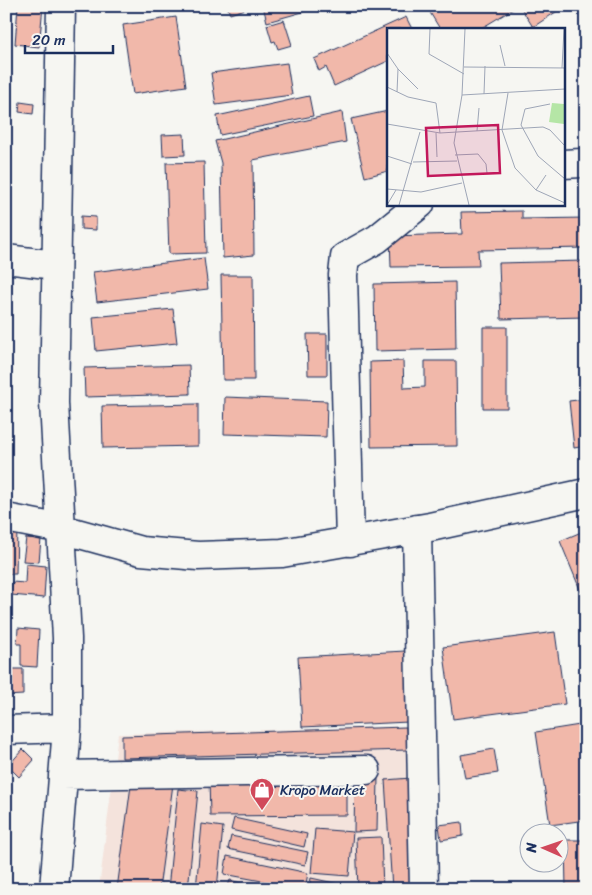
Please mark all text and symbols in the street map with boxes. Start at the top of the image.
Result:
scale bar [25,22,112,54]
text: 20 m [32,27,66,53]
inset map [387,28,564,205]
shop icon: Kropo Market [249,777,275,811]
place label: Kropo Market [280,778,365,803]
north arrow [520,822,570,872]
text: N [519,842,544,854]

